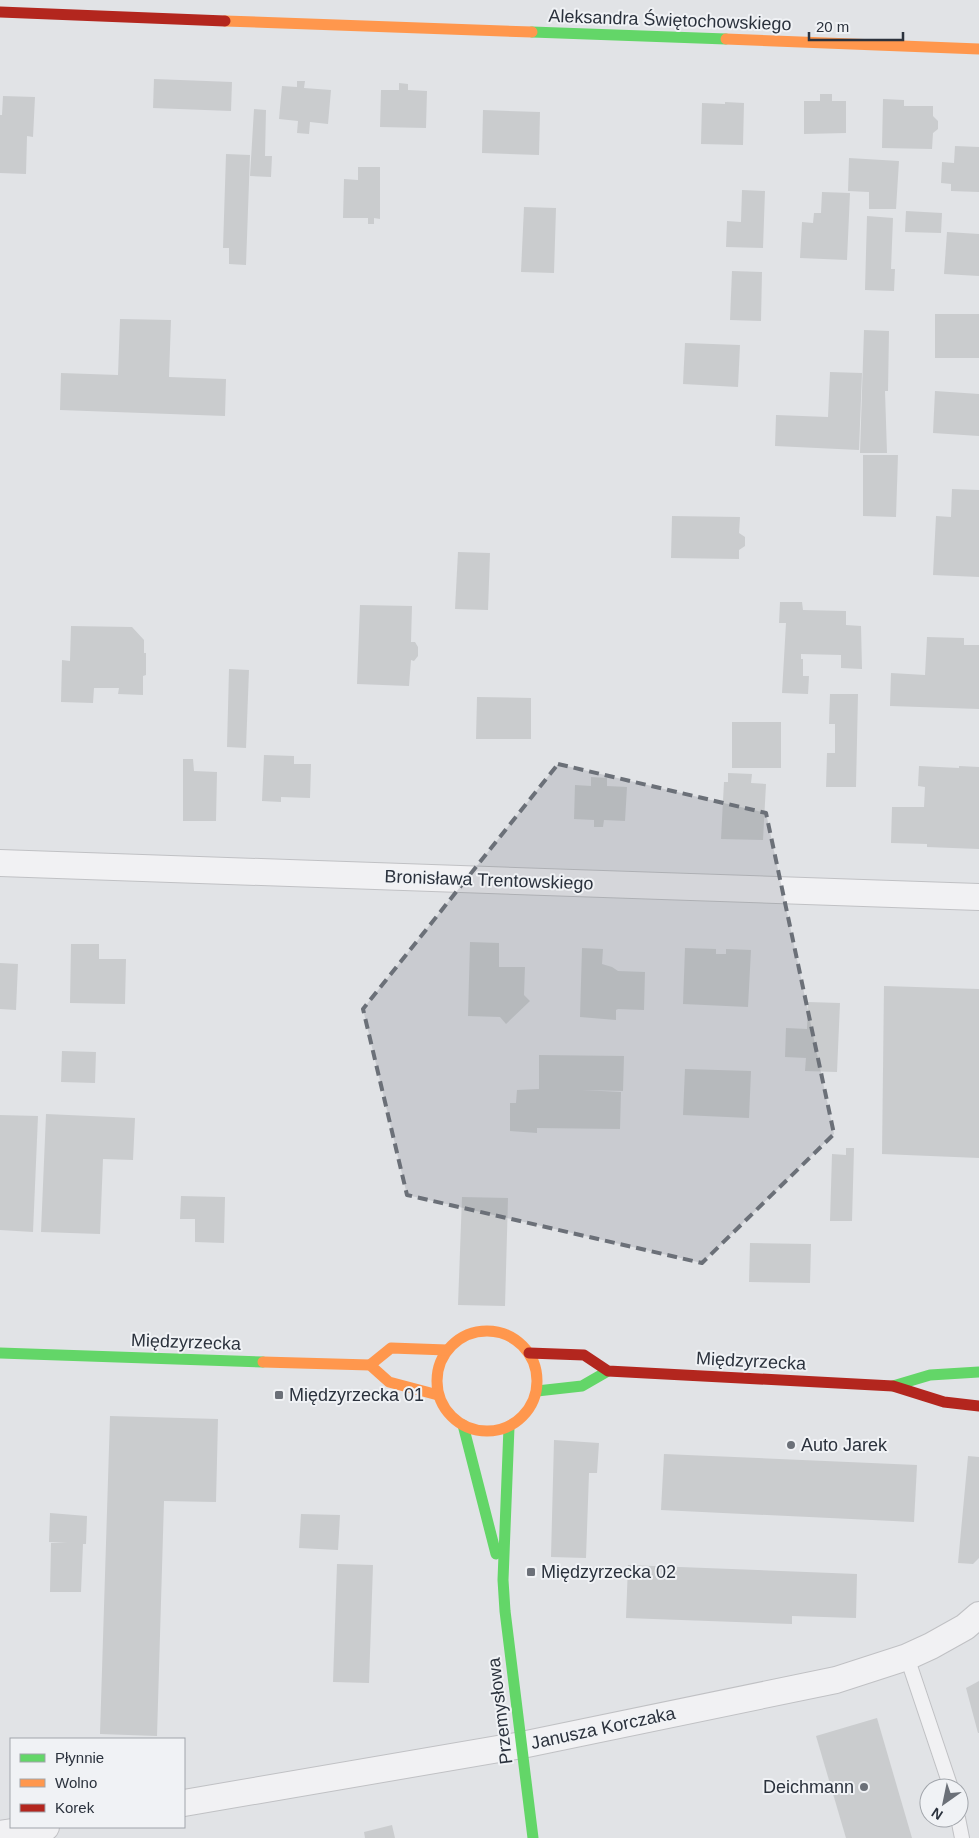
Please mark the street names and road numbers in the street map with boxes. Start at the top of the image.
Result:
street label: Aleksandra Świętochowskiego [548,5,792,34]
street label: Bronisława Trentowskiego [384,866,594,894]
street label: Międzyrzecka [131,1330,242,1354]
street label: Międzyrzecka [696,1348,807,1374]
street label: Przemysłowa [483,1656,516,1765]
street label: Janusza Korczaka [529,1703,678,1753]

